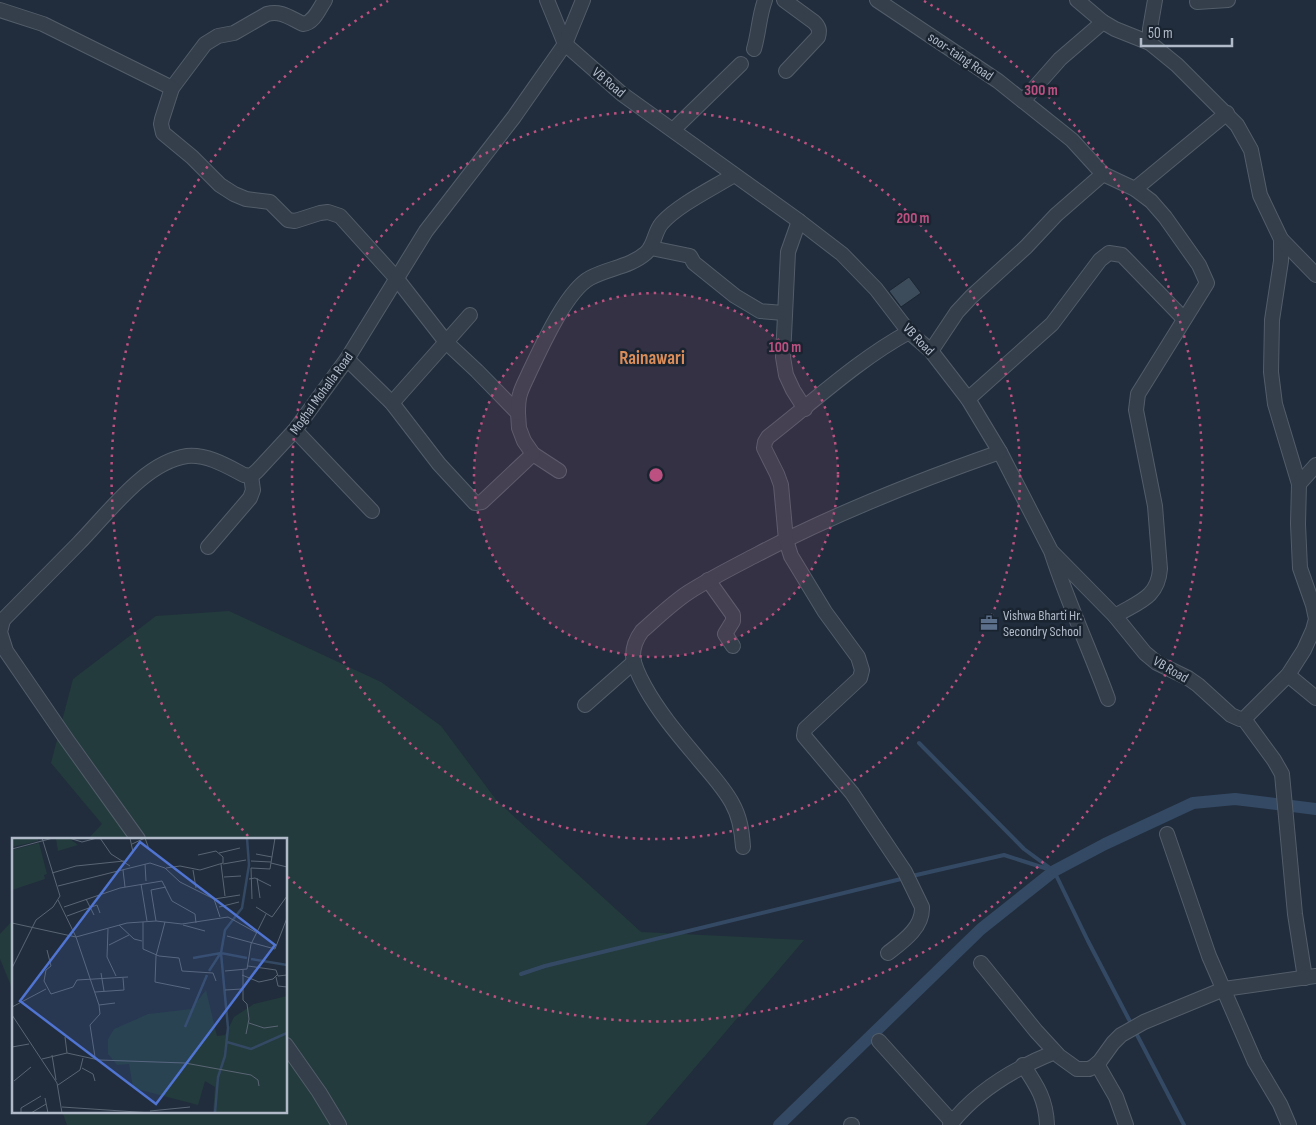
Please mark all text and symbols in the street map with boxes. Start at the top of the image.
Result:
scale bar [1141,15,1232,47]
text: 50 m [1148,24,1173,43]
street label: soor-taing Road [925,28,997,85]
street label: VB Road [589,64,629,101]
text: 300 m [1024,81,1058,100]
text: 200 m [896,209,930,228]
street label: VB Road [899,320,938,359]
text: 100 m [769,338,801,357]
district label: Rainawari [619,347,685,370]
street label: Moghal Mohalla Road [286,349,357,438]
centre of rings [647,466,665,484]
place label: Vishwa Bharti Hr. Secondry School [1003,607,1082,640]
office icon: Vishwa Bharti Hr. Secondry School [979,613,999,633]
street label: VB Road [1150,653,1192,686]
inset map [12,838,288,1112]

